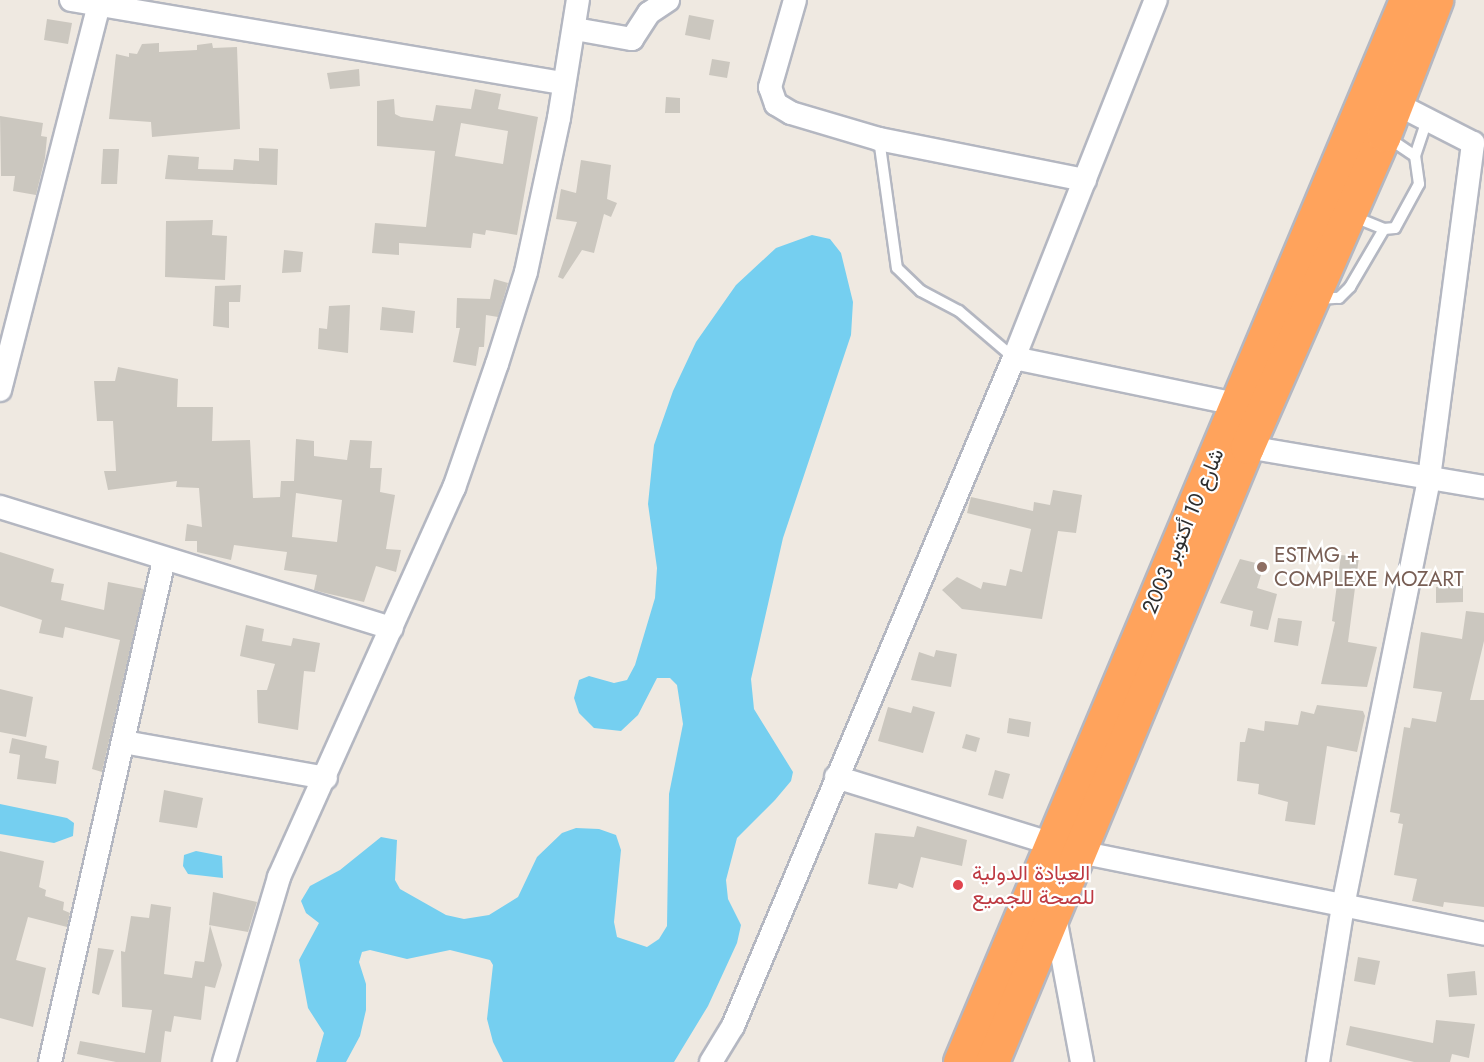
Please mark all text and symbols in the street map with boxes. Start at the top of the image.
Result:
street label: شارع 10 أكتوبر 2003 [1137,445,1229,617]
place label: ESTMG + COMPLEXE MOZART [1274,542,1464,592]
marker: ESTMG + COMPLEXE MOZART [1255,560,1269,574]
place label: العيادة الدولية للصحة للجميع [972,860,1095,910]
marker: العيادة الدولية للصحة للجميع [949,876,967,894]

